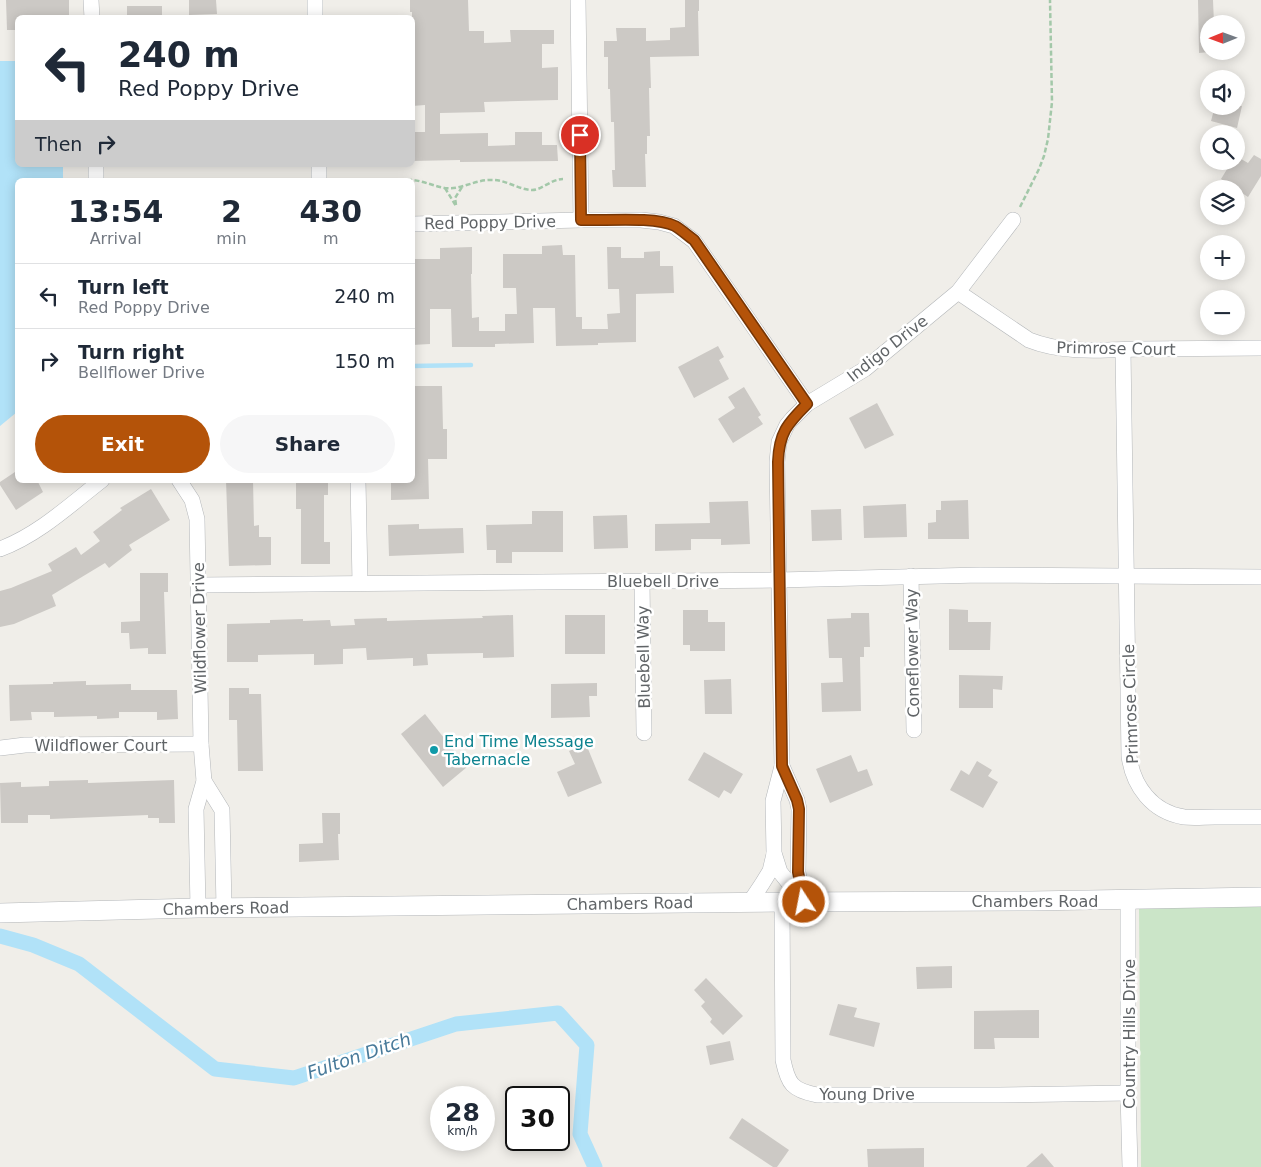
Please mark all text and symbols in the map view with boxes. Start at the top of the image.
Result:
north arrow [1200,15,1245,60]
map controls [1200,15,1245,335]
icon: left [35,35,100,100]
text: 240 m [118,35,240,75]
button: sound [1200,70,1245,115]
text: Red Poppy Drive [118,76,299,101]
pin [559,114,601,156]
icon: arrive [566,121,594,149]
button: search [1200,125,1245,170]
icon: right [92,130,120,158]
text: Then [35,133,82,155]
button: layers [1200,180,1245,225]
text: 13:54 [68,194,163,229]
text: 2 [221,194,242,229]
text: 430 [299,194,362,229]
street label: Red Poppy Drive [424,212,556,233]
text: Arrival [90,229,142,248]
text: min [216,229,247,248]
text: m [323,229,339,248]
button: + [1200,235,1245,280]
text: Turn left [78,276,169,298]
icon: left [35,282,63,310]
text: 240 m [334,285,395,307]
button: − [1200,290,1245,335]
text: Red Poppy Drive [78,298,210,317]
street label: Indigo Drive [843,311,931,386]
street label: Primrose Court [1056,338,1176,359]
text: Turn right [78,341,184,363]
icon: right [35,347,63,375]
text: 150 m [334,350,395,372]
text: Bellflower Drive [78,363,205,382]
button: Exit [35,415,210,473]
button: Share [220,415,395,473]
street label: Wildflower Drive [189,562,210,694]
street label: Bluebell Drive [607,572,719,591]
street label: Coneflower Way [902,588,923,718]
street label: Bluebell Way [633,605,654,709]
street label: Primrose Circle [1119,644,1142,764]
place label: End Time Message Tabernacle [443,732,594,769]
street label: Wildflower Court [35,736,167,755]
marker: End Time Message Tabernacle [428,744,440,756]
position arrow [777,875,829,927]
street label: Chambers Road [972,892,1098,911]
street label: Chambers Road [566,893,694,914]
street label: Chambers Road [162,898,290,919]
street label: Country Hills Drive [1120,959,1139,1109]
water label: Fulton Ditch [304,1028,414,1083]
street label: Young Drive [818,1085,915,1104]
speed limit sign: 30 [505,1086,570,1151]
text: 28 [445,1098,480,1127]
text: km/h [447,1124,478,1138]

